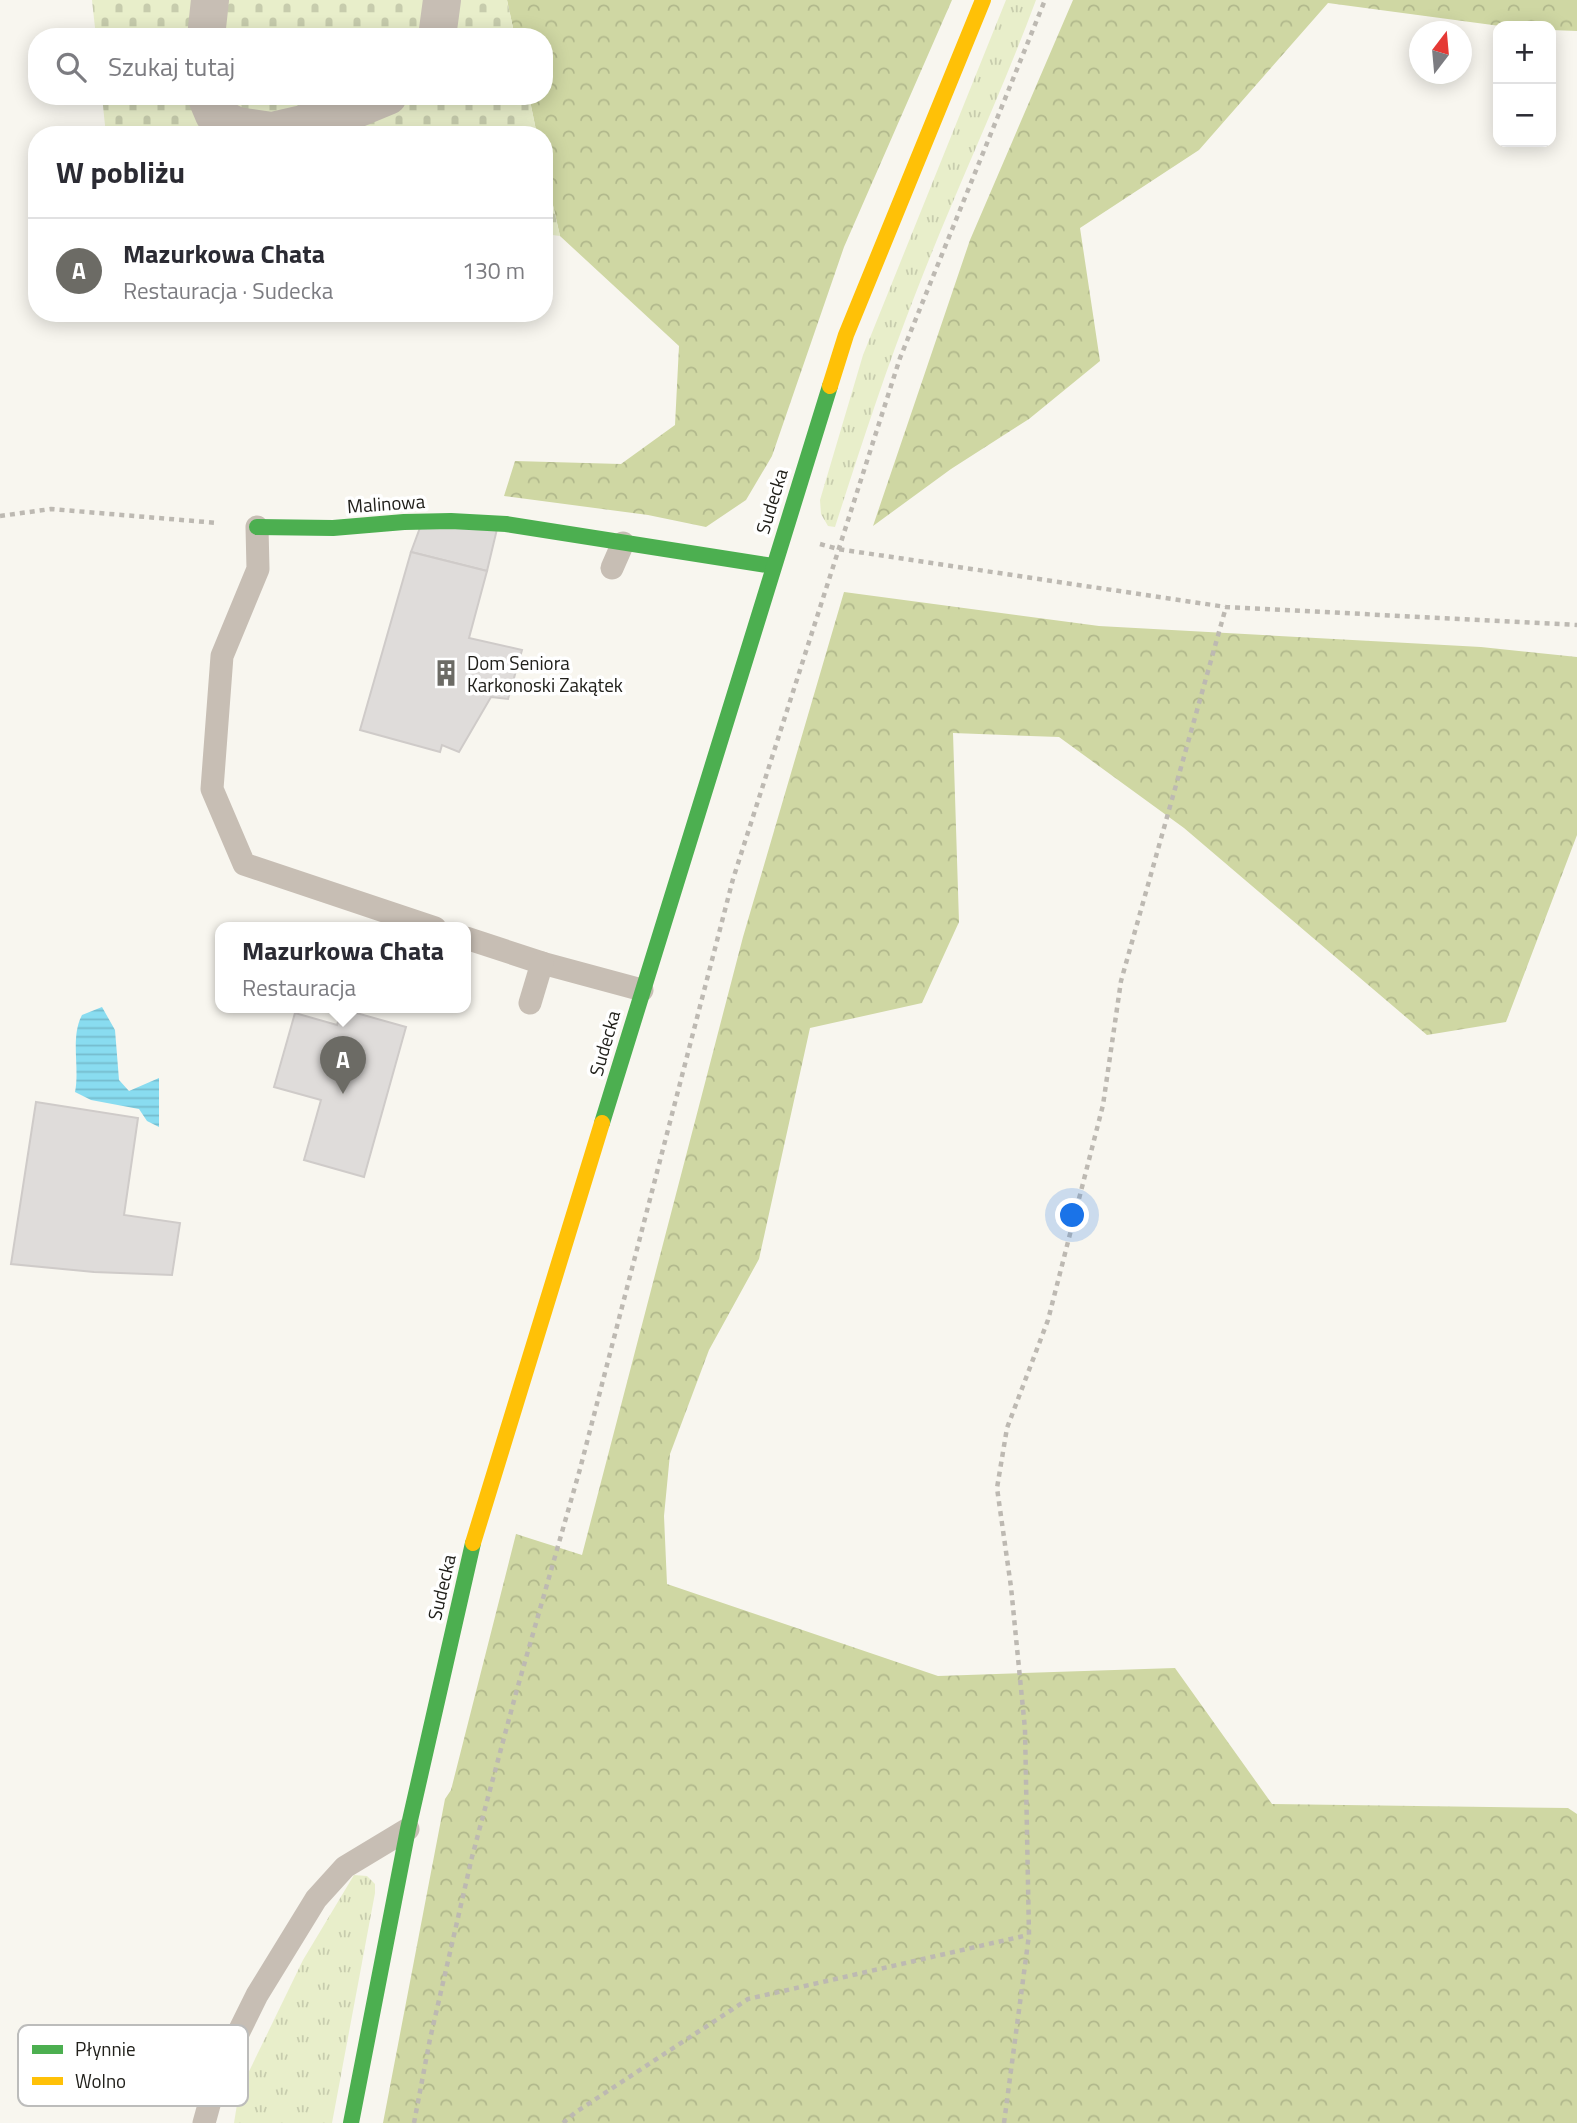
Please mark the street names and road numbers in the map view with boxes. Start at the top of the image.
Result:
street label: Sudecka [747,464,795,537]
street label: Malinowa [346,486,426,520]
street label: Sudecka [581,1006,627,1079]
street label: Sudecka [419,1551,463,1623]

